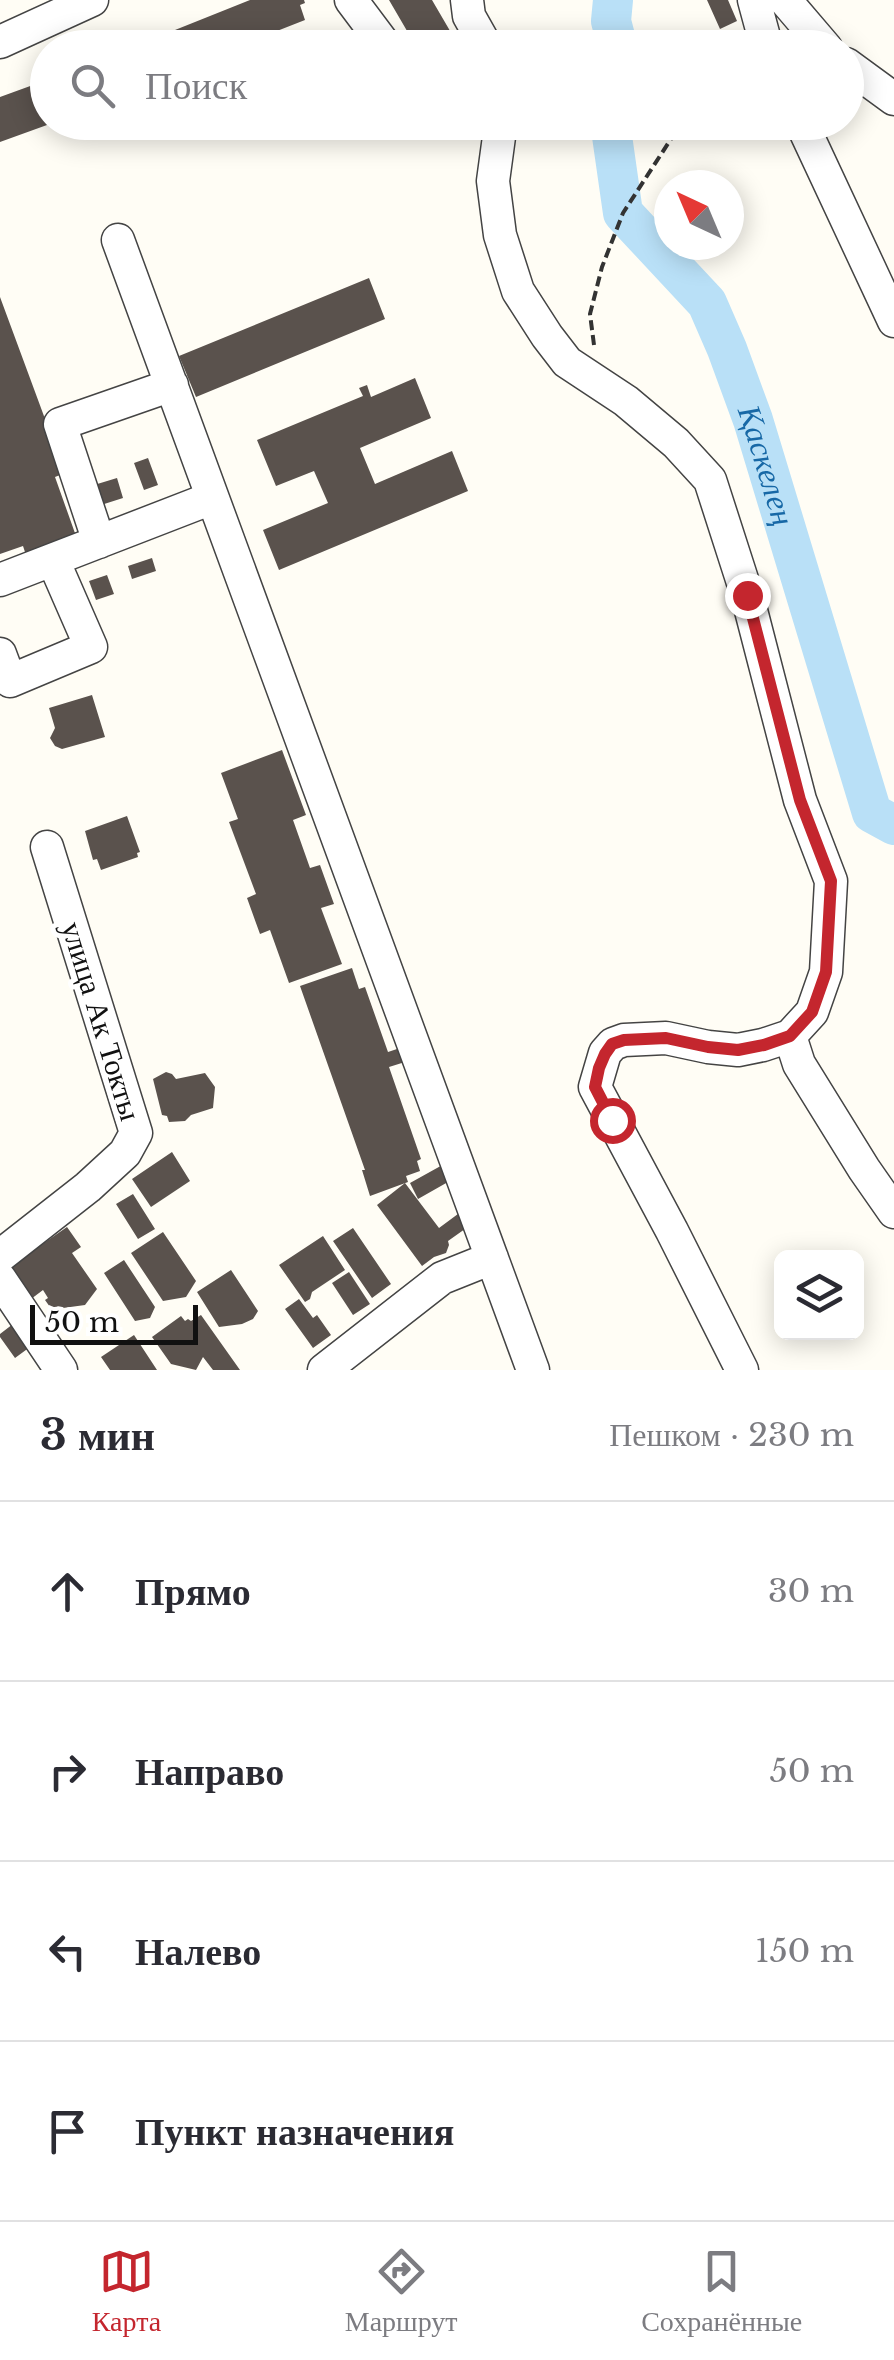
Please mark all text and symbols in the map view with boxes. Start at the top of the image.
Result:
search box [30,30,864,140]
icon: search [65,58,120,113]
text: Поиск [145,62,247,109]
north arrow [654,170,744,260]
water label: Қаскелең [729,398,804,530]
route end [725,573,771,619]
street label: улица Ак Токты [54,917,149,1125]
route start [590,1098,636,1144]
map controls [774,1250,864,1340]
button: layers [774,1250,864,1340]
scale bar [30,1300,198,1344]
text: 50 m [45,1305,119,1340]
text: 3 мин [40,1409,155,1461]
text: Пешком · 230 m [609,1415,854,1455]
icon: ahead [40,1564,95,1619]
text: Прямо [135,1568,251,1615]
text: 30 m [768,1571,854,1611]
icon: right [40,1744,95,1799]
text: Направо [135,1748,284,1795]
text: 50 m [769,1751,854,1791]
icon: left [40,1924,95,1979]
text: Налево [135,1928,261,1975]
text: 150 m [755,1931,854,1971]
icon: arrive [40,2104,95,2159]
text: Пункт назначения [135,2108,454,2155]
tab: Карта [92,2244,161,2339]
tab: Маршрут [345,2244,458,2339]
tab: Сохранённые [641,2244,802,2339]

